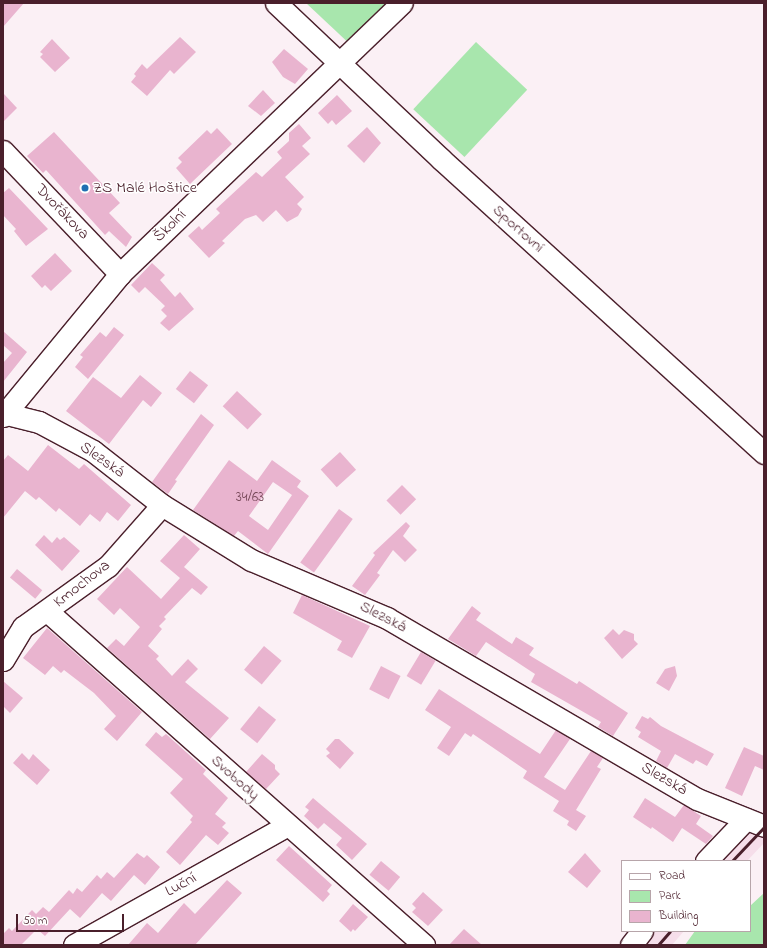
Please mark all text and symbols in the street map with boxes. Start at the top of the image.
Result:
place label: ZS Malé Hoštice [93,178,197,198]
street label: Dvořákova [31,180,93,244]
marker: ZS Malé Hoštice [80,183,90,193]
street label: Sportovní [488,201,548,257]
street label: Školní [149,206,191,246]
street label: Slezská [76,438,128,482]
house number: 34/63 [236,490,264,506]
street label: Kmochova [50,556,114,612]
street label: Slezská [356,597,410,637]
street label: Svobody [207,751,263,805]
street label: Slezská [638,758,690,800]
legend [621,860,751,932]
text: Road [659,867,685,885]
street label: Luční [162,869,200,901]
text: Park [659,887,681,905]
scale bar [18,906,126,932]
text: Building [659,907,698,925]
text: 50 m [23,912,47,930]

